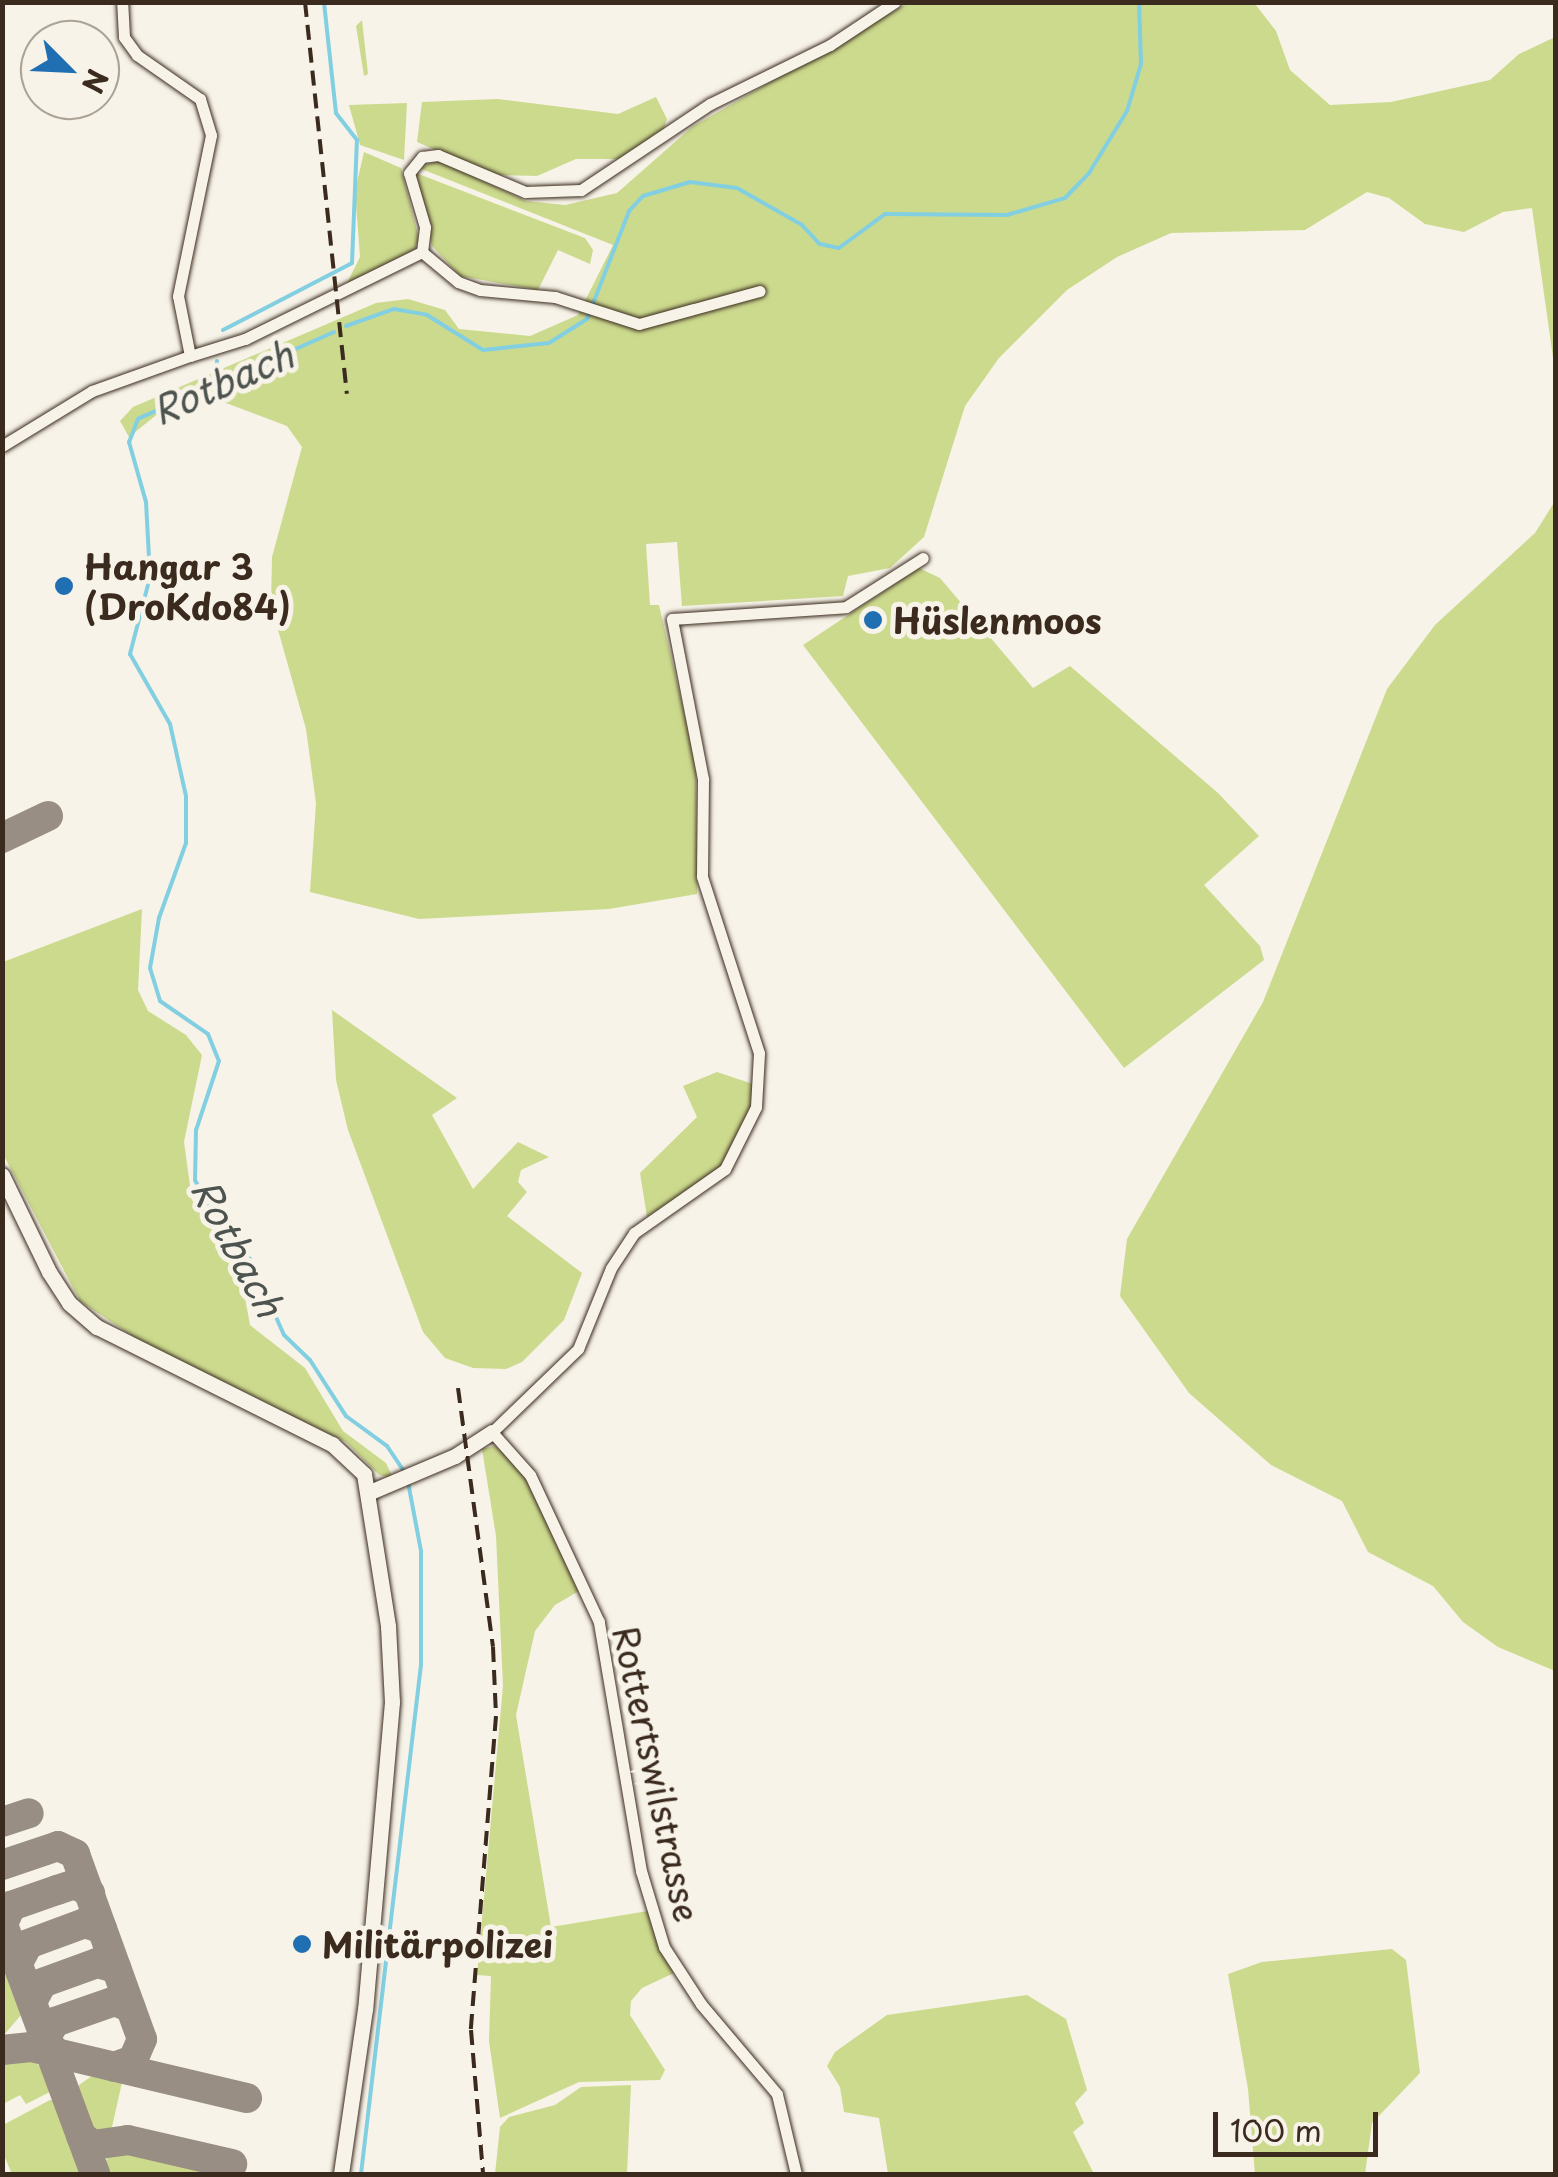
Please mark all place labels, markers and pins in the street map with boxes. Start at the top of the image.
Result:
place label: Hangar 3 (DroKdo84) [84,545,291,627]
marker: Hangar 3 (DroKdo84) [53,575,75,597]
place label: Hüslenmoos [893,599,1102,641]
marker: Hüslenmoos [862,609,884,631]
place label: Militärpolizei [322,1923,553,1965]
marker: Militärpolizei [291,1933,313,1955]

